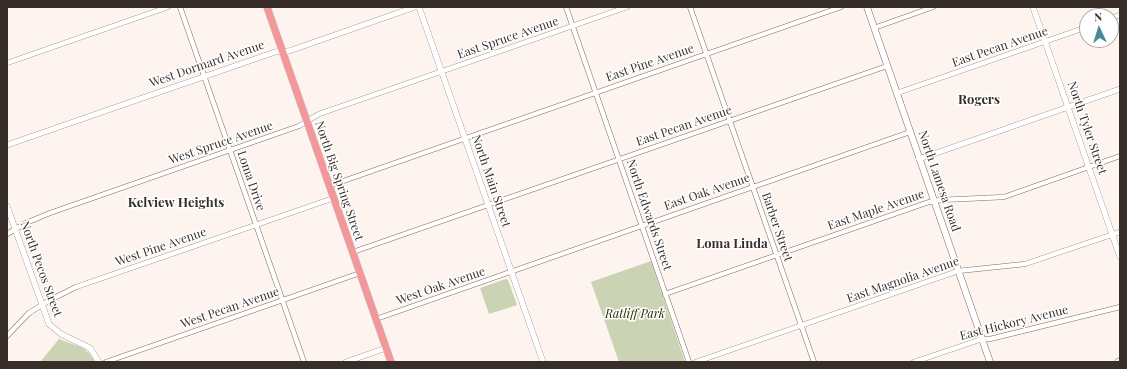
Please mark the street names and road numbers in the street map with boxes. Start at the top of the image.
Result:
street label: East Spruce Avenue [455,14,561,62]
street label: East Pecan Avenue [950,24,1050,70]
street label: West Dormard Avenue [148,38,266,90]
street label: East Pine Avenue [604,41,696,85]
street label: North Tyler Street [1064,80,1110,176]
street label: East Pecan Avenue [634,103,734,149]
street label: West Spruce Avenue [167,118,275,168]
street label: North Big Spring Street [312,119,366,243]
street label: North Lamesa Road [915,129,963,233]
street label: North Main Street [468,133,514,229]
street label: Loma Drive [234,149,268,213]
street label: North Edwards Street [623,158,675,272]
street label: East Oak Avenue [662,171,752,213]
street label: East Maple Avenue [826,187,926,233]
street label: Barber Street [758,191,796,263]
street label: North Pecos Street [17,219,65,319]
street label: West Pine Avenue [114,225,208,269]
street label: East Magnolia Avenue [845,254,961,306]
street label: West Oak Avenue [395,264,487,308]
street label: West Pecan Avenue [179,284,281,332]
street label: East Hickory Avenue [958,303,1070,343]

